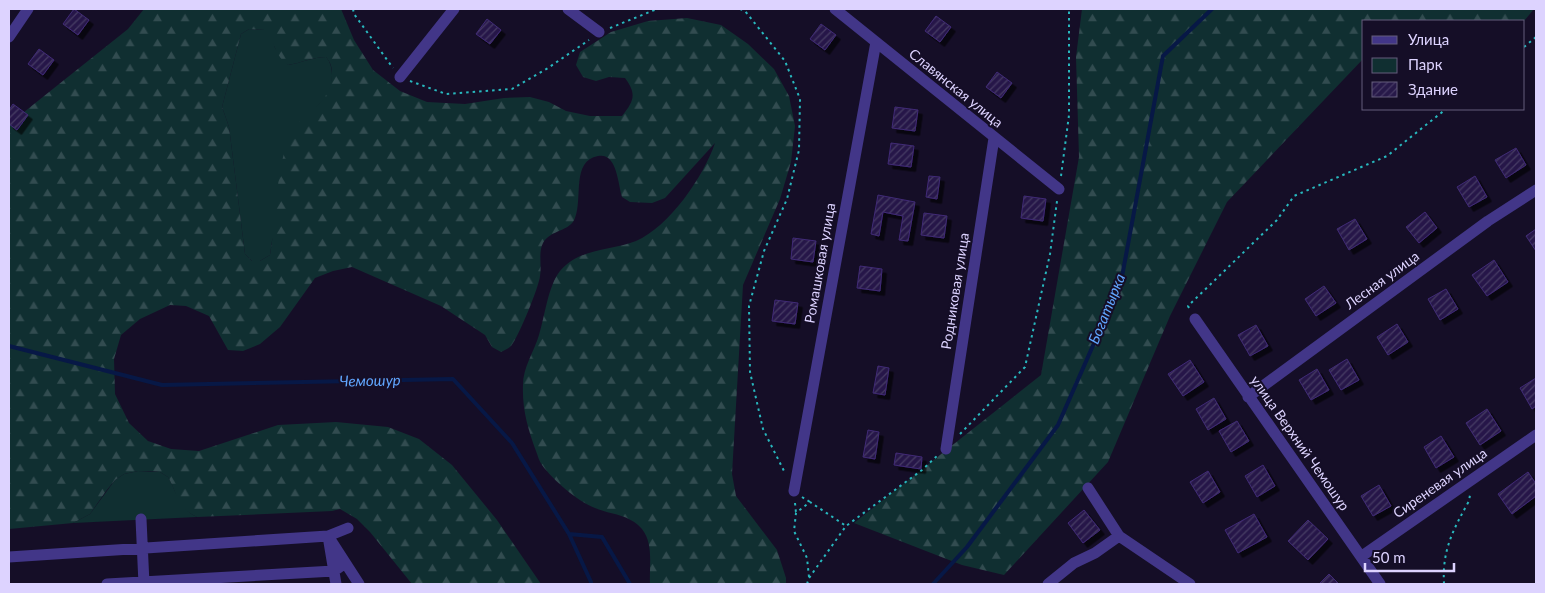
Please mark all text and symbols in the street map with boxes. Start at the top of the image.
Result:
legend [1362,20,1525,110]
text: Улица [1408,30,1449,48]
street label: Славянская улица [906,45,1007,131]
text: Парк [1408,55,1443,73]
text: Здание [1408,80,1458,98]
street label: Ромашковая улица [801,201,838,324]
street label: Родниковая улица [937,231,972,350]
street label: Лесная улица [1340,247,1422,313]
water label: Богатырка [1084,271,1128,346]
water label: Чемошур [339,370,401,390]
street label: улица Верхний Чемошур [1247,372,1354,514]
street label: Сиреневая улица [1390,444,1490,521]
scale bar [1365,540,1454,572]
text: 50 m [1372,548,1406,566]

